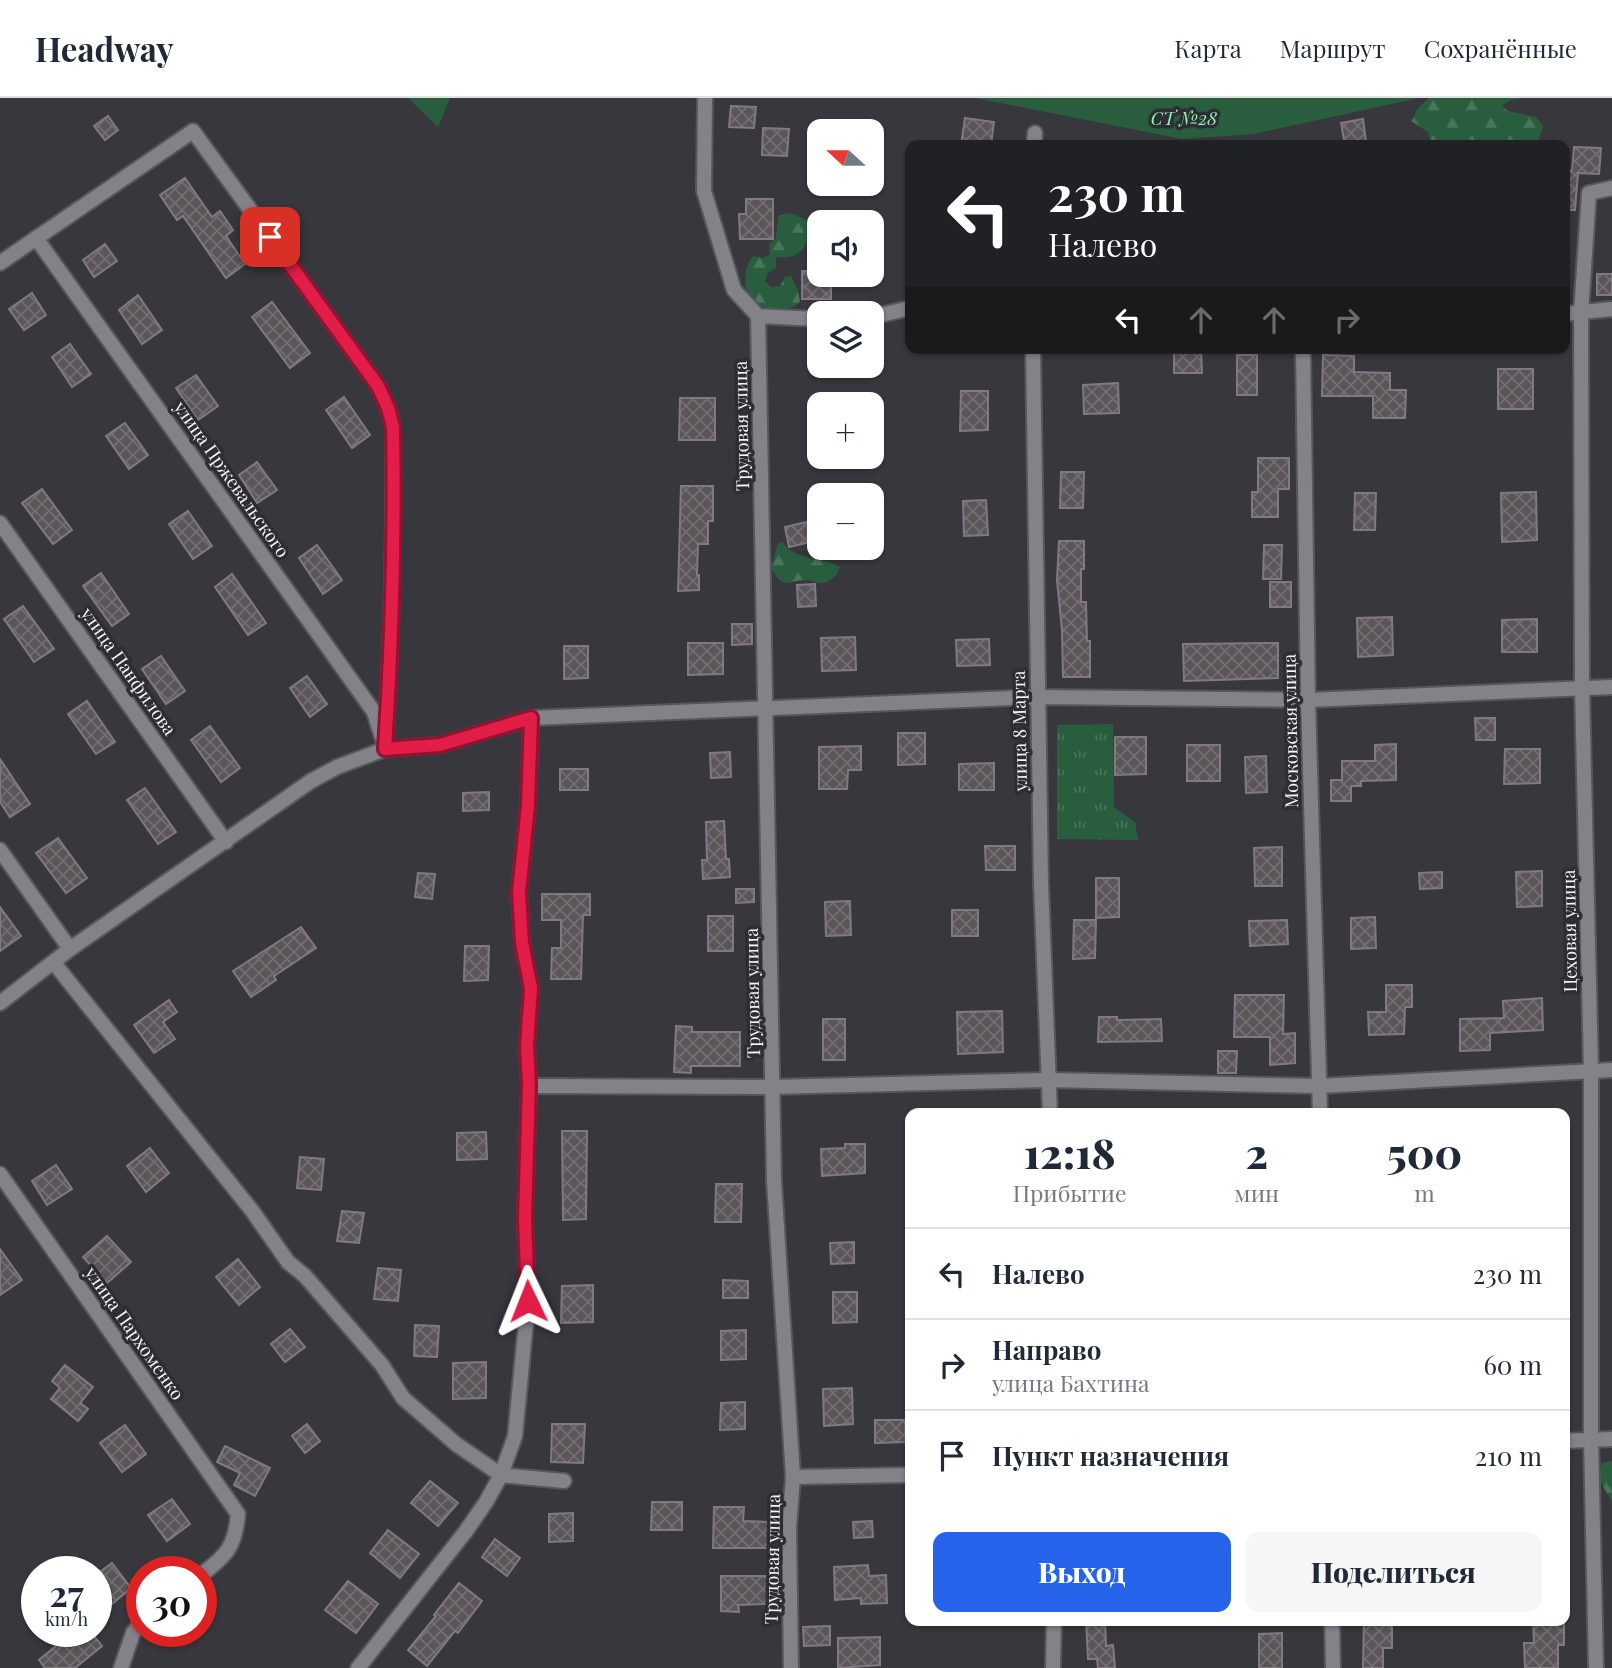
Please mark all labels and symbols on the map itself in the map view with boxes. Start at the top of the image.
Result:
park label: СТ №28 [1151,106,1217,130]
north arrow [807,119,884,196]
pin [240,207,300,267]
street label: Трудовая улица [728,361,754,491]
street label: улица Пржевальского [168,395,295,562]
street label: улица Панфилова [75,601,182,740]
street label: Московская улица [1277,654,1303,808]
street label: улица 8 Марта [1006,670,1032,793]
street label: Цеховая улица [1556,869,1582,993]
street label: Трудовая улица [739,928,765,1058]
street label: улица Пархоменко [79,1261,190,1404]
position arrow [491,1264,565,1338]
street label: Трудовая улица [759,1494,785,1624]
speed limit sign: 30 [126,1556,217,1647]

